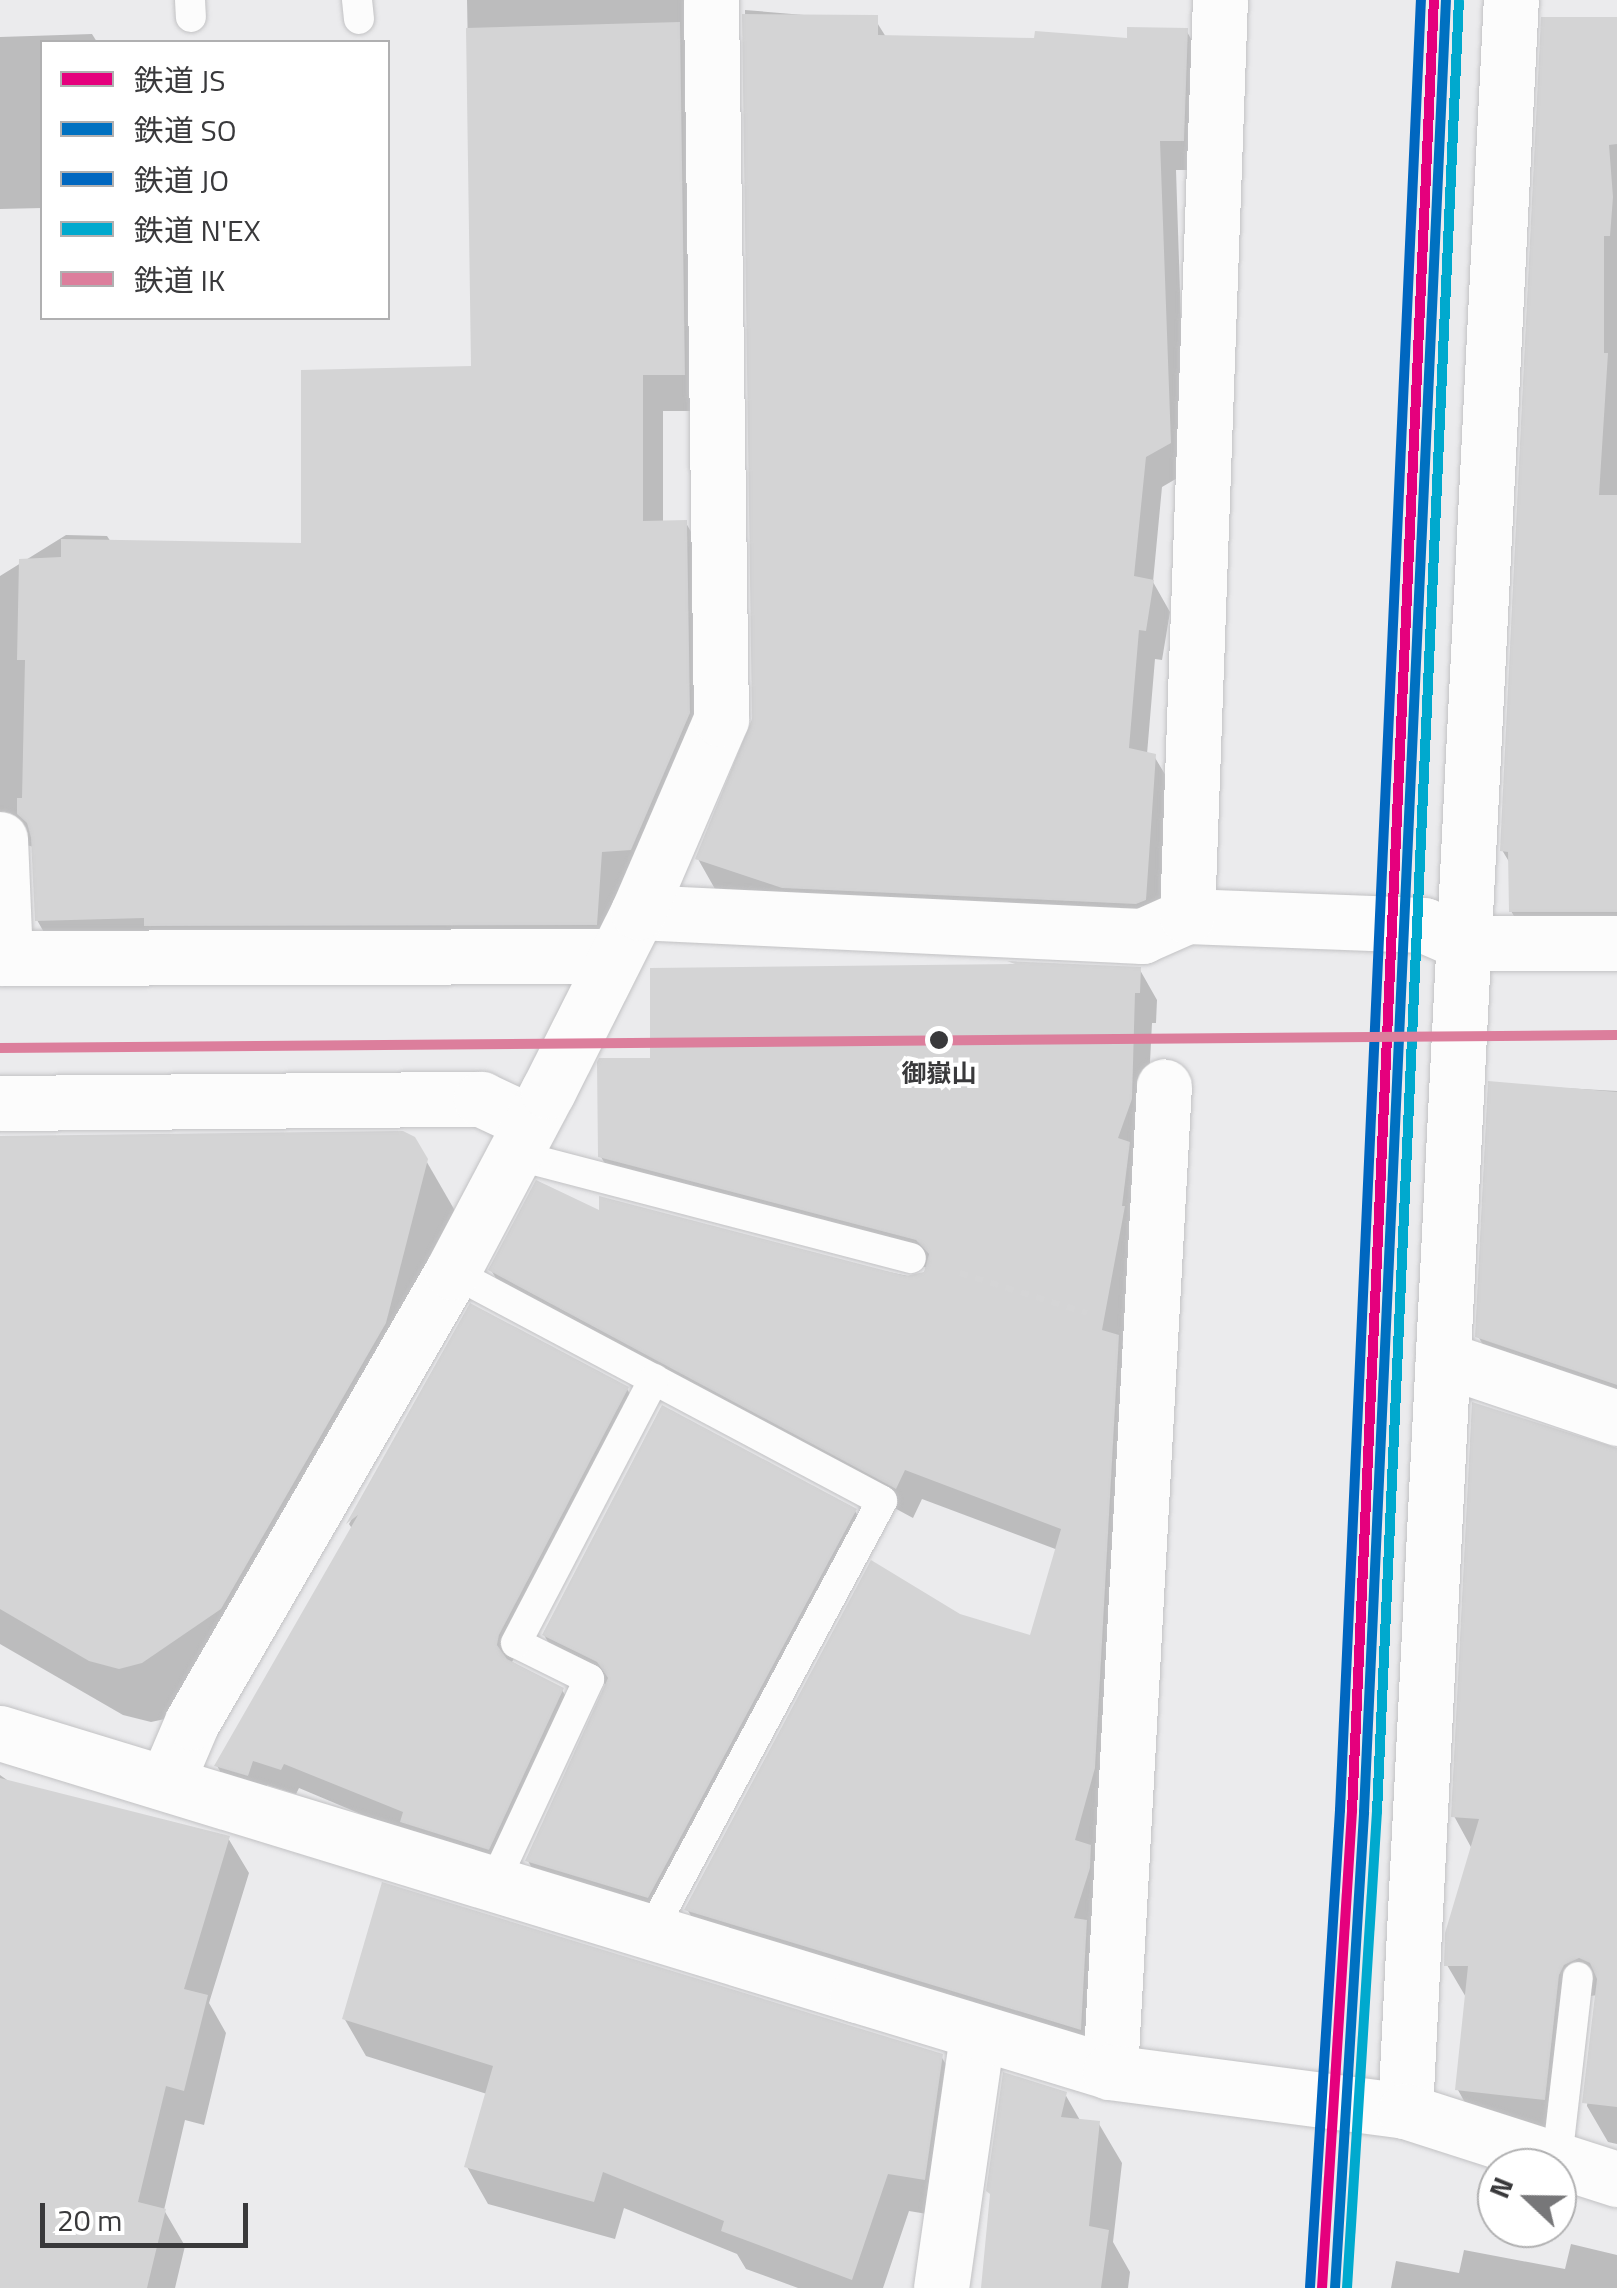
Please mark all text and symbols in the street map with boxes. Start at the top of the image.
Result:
legend [40,40,390,320]
text: 鉄道 JS [134,57,226,103]
text: 鉄道 SO [134,107,237,153]
text: 鉄道 JO [134,157,229,203]
text: 鉄道 N'EX [134,207,260,253]
text: 鉄道 IK [134,257,225,303]
marker: 御嶽山 [926,1027,952,1053]
place label: 御嶽山 [902,1058,976,1088]
north arrow [1477,2148,1577,2248]
text: N [1477,2170,1524,2204]
scale bar [45,2183,252,2245]
text: 20 m [57,2197,122,2243]

